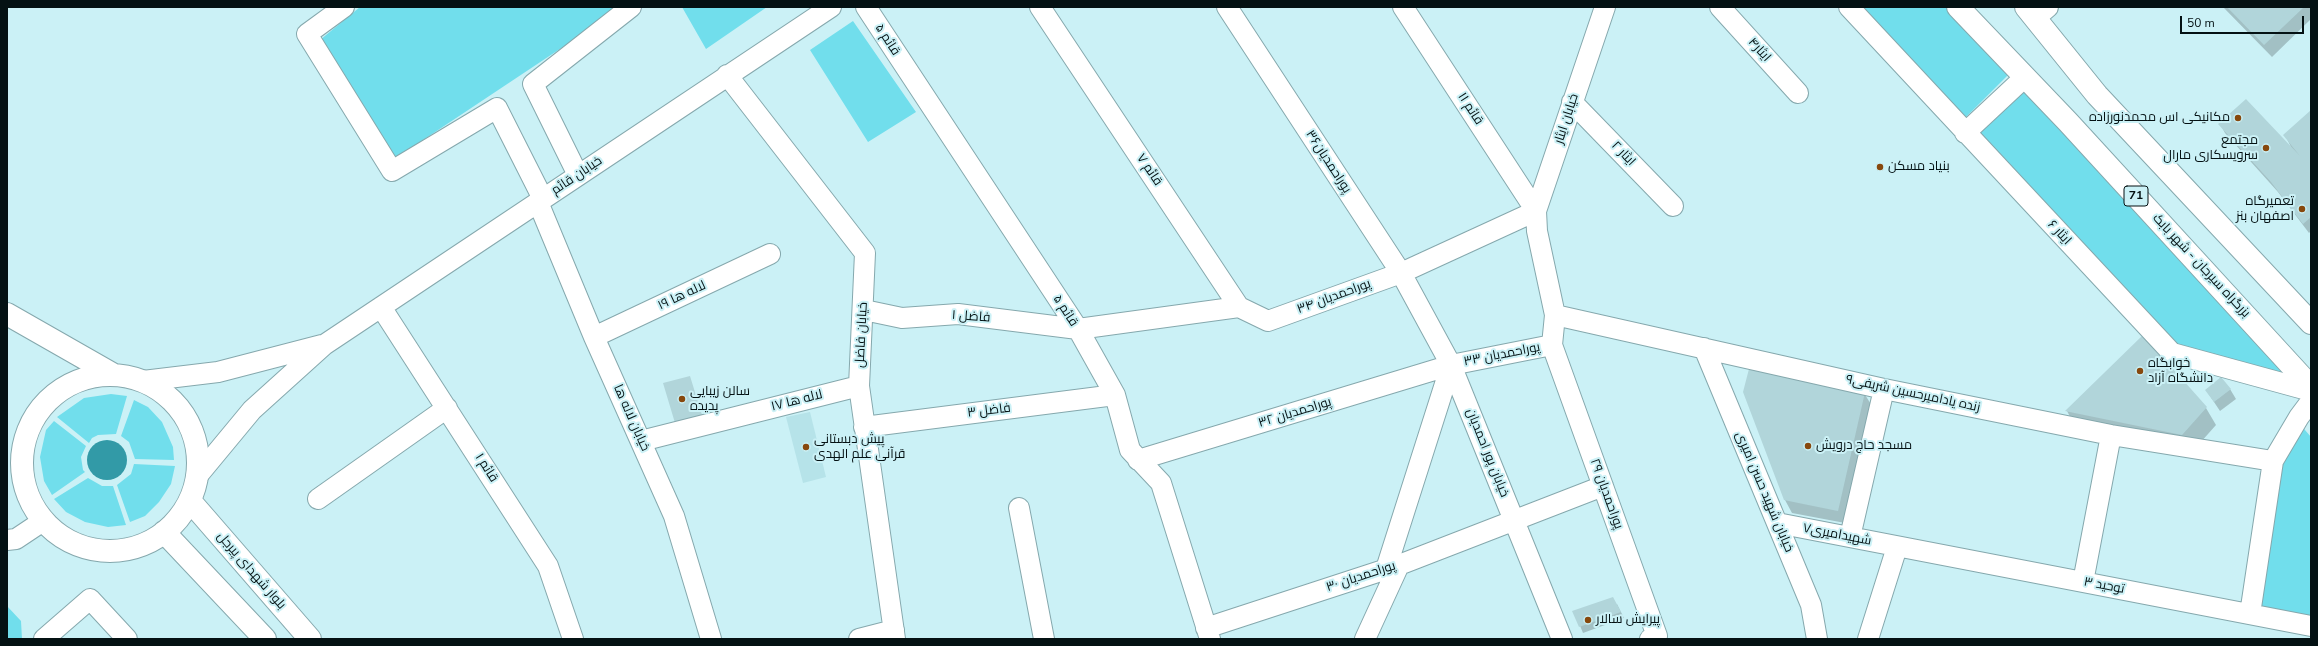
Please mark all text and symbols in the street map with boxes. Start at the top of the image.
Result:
scale bar [2182,8,2306,34]
text: 50 m [2187,15,2215,31]
street label: قائم ۵ [871,21,903,59]
street label: ایثار۴ [1744,35,1774,65]
street label: قائم ۱۱ [1454,90,1486,128]
street label: خیابان ایثار [1552,92,1582,146]
place label: مکانیکی اس محمدنورزاده [2089,110,2230,126]
marker: مکانیکی اس محمدنورزاده [2233,113,2243,123]
street label: پوراحمدیان۳۶ [1302,128,1354,196]
place label: مجتمع سرویسکاری مارال [2163,133,2258,164]
street label: ایثار ۲ [1608,138,1638,170]
marker: مجتمع سرویسکاری مارال [2261,143,2271,153]
street label: قائم ۷ [1133,151,1165,189]
street label: خیابان قائم [549,153,605,199]
place label: بنیاد مسکن [1888,159,1950,175]
marker: بنیاد مسکن [1875,162,1885,172]
road number: 71 [2124,186,2148,206]
place label: تعمیرگاه اصفهان بنز [2236,194,2294,225]
marker: تعمیرگاه اصفهان بنز [2297,204,2307,214]
street label: بزرگراه سیرجان - شهر بابک [2149,211,2253,321]
street label: ایثار ۶ [2044,218,2074,248]
street label: پوراحمدیان ۳۴ [1295,276,1373,318]
street label: لاله ها ۱۹ [656,278,708,314]
street label: قائم ۵ [1049,292,1081,330]
street label: خیابان فاضل [852,302,872,368]
street label: فاضل ۱ [951,308,991,326]
street label: پوراحمدیان ۳۳ [1462,340,1542,370]
place label: خوابگاه دانشگاه آزاد [2148,356,2213,387]
marker: خوابگاه دانشگاه آزاد [2135,366,2145,376]
street label: زنده یادامیرحسین شریفی۹ [1844,372,1982,416]
street label: خیابان لاله ها [609,382,653,454]
place label: سالن زیبایی پدیده [690,384,750,415]
street label: لاله ها ۱۷ [770,387,824,415]
marker: سالن زیبایی پدیده [677,394,687,404]
street label: پوراحمدیان ۳۲ [1256,394,1334,432]
street label: فاضل ۳ [966,401,1012,421]
street label: خیابان پور احمدیان [1462,406,1512,500]
street label: خیابان شهید حسن امیری [1732,429,1796,555]
place label: پیش دبستانی قرآنی علم الهدی [814,432,905,463]
place label: مسجد حاج درویش [1816,438,1912,454]
marker: مسجد حاج درویش [1803,441,1813,451]
marker: پیش دبستانی قرآنی علم الهدی [801,442,811,452]
street label: قائم ۱ [471,451,501,485]
street label: پوراحمدیان ۲۹ [1586,457,1626,531]
street label: شهیدامیری۷ [1801,521,1873,549]
street label: بلوار شهدای پیرجل [213,529,289,613]
street label: پوراحمدیان ۳۰ [1324,558,1398,596]
street label: توحید ۳ [2082,574,2126,598]
place label: پیرایش سالار [1596,612,1660,628]
marker: پیرایش سالار [1583,615,1593,625]

